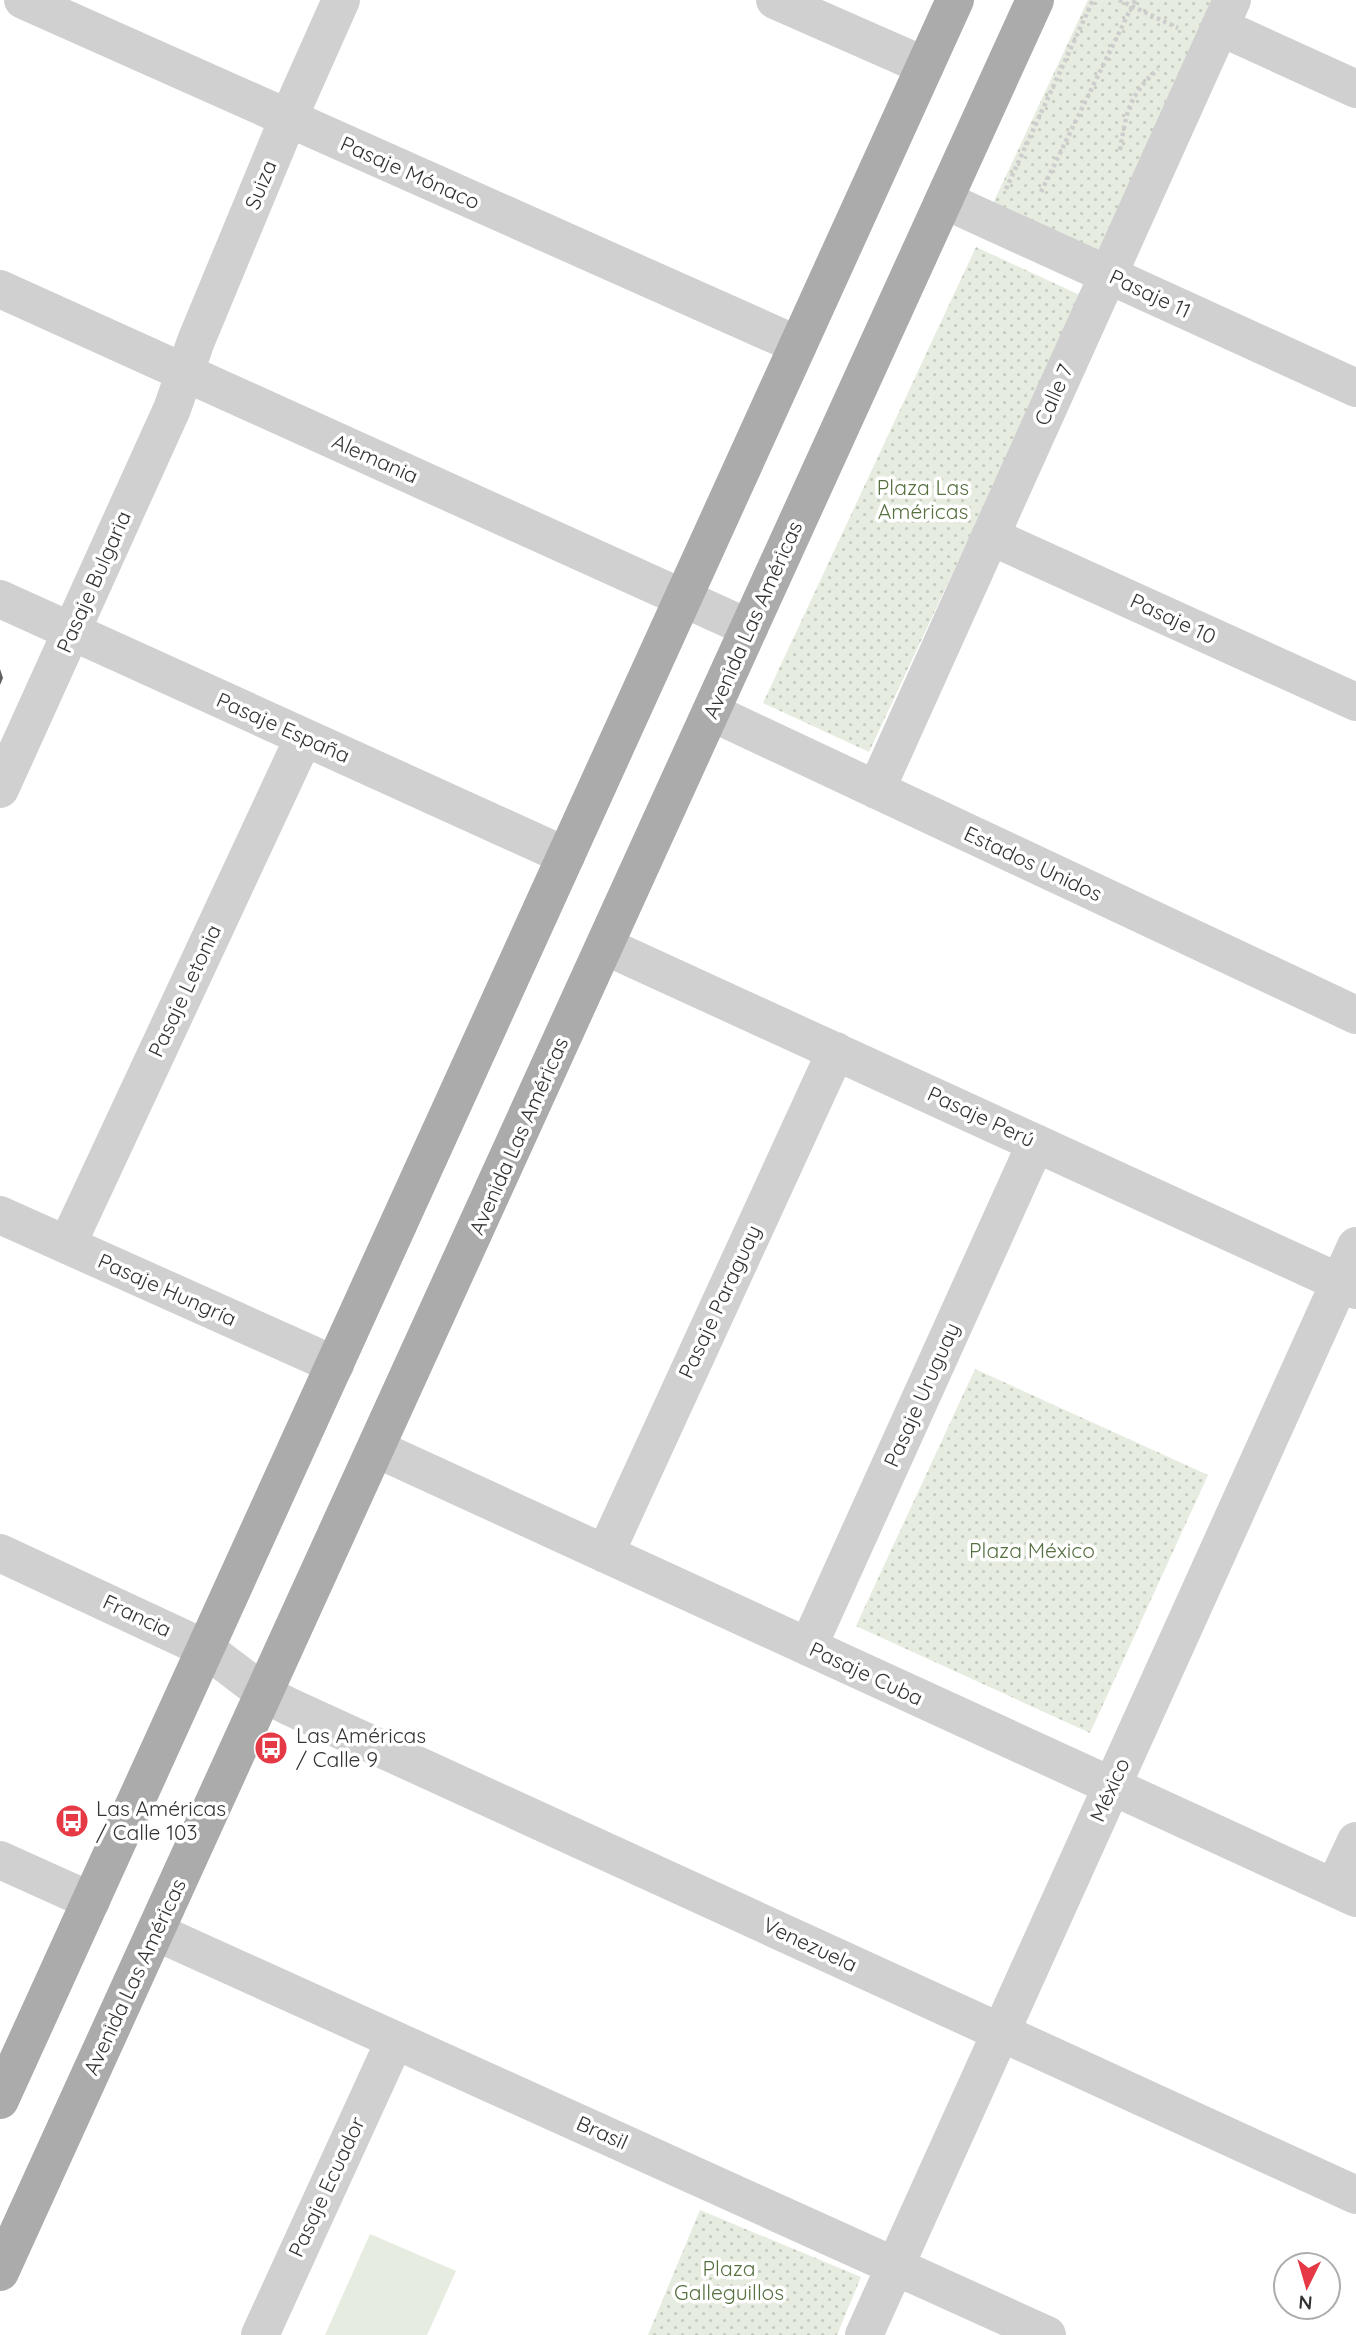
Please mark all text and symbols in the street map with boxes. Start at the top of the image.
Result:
street label: Pasaje Mónaco [337,130,484,214]
street label: Suiza [238,156,282,213]
street label: Pasaje 11 [1106,263,1195,323]
street label: Calle 7 [1028,360,1078,429]
street label: Alemania [328,428,422,489]
park label: Plaza Las Américas [877,474,969,524]
street label: Pasaje Bulgaria [50,507,136,657]
street label: Avenida Las Américas [697,517,807,723]
street label: Pasaje 10 [1127,587,1220,649]
street label: Pasaje España [213,686,354,768]
street label: Estados Unidos [960,820,1107,906]
street label: Pasaje Letonia [142,920,226,1061]
street label: Avenida Las Américas [463,1033,573,1239]
street label: Pasaje Perú [924,1080,1039,1152]
street label: Pasaje Paraguay [672,1221,766,1382]
street label: Pasaje Hungría [94,1247,241,1331]
street label: Pasaje Uruguay [878,1318,965,1471]
park label: Plaza México [969,1537,1095,1563]
street label: Francia [99,1588,176,1642]
street label: Pasaje Cuba [806,1635,927,1711]
place label: Las Américas / Calle 9 [296,1722,426,1772]
bus stop icon: Las Américas / Calle 9 [252,1729,290,1767]
street label: México [1084,1754,1135,1826]
place label: Las Américas / Calle 103 [96,1795,226,1845]
bus stop icon: Las Américas / Calle 103 [53,1802,91,1840]
street label: Avenida Las Américas [77,1874,191,2079]
street label: Venezuela [759,1911,862,1977]
street label: Brasil [573,2109,632,2155]
street label: Pasaje Ecuador [282,2112,370,2261]
north arrow [1272,2251,1342,2321]
park label: Plaza Galleguillos [674,2255,784,2305]
text: N [1298,2290,1314,2315]

